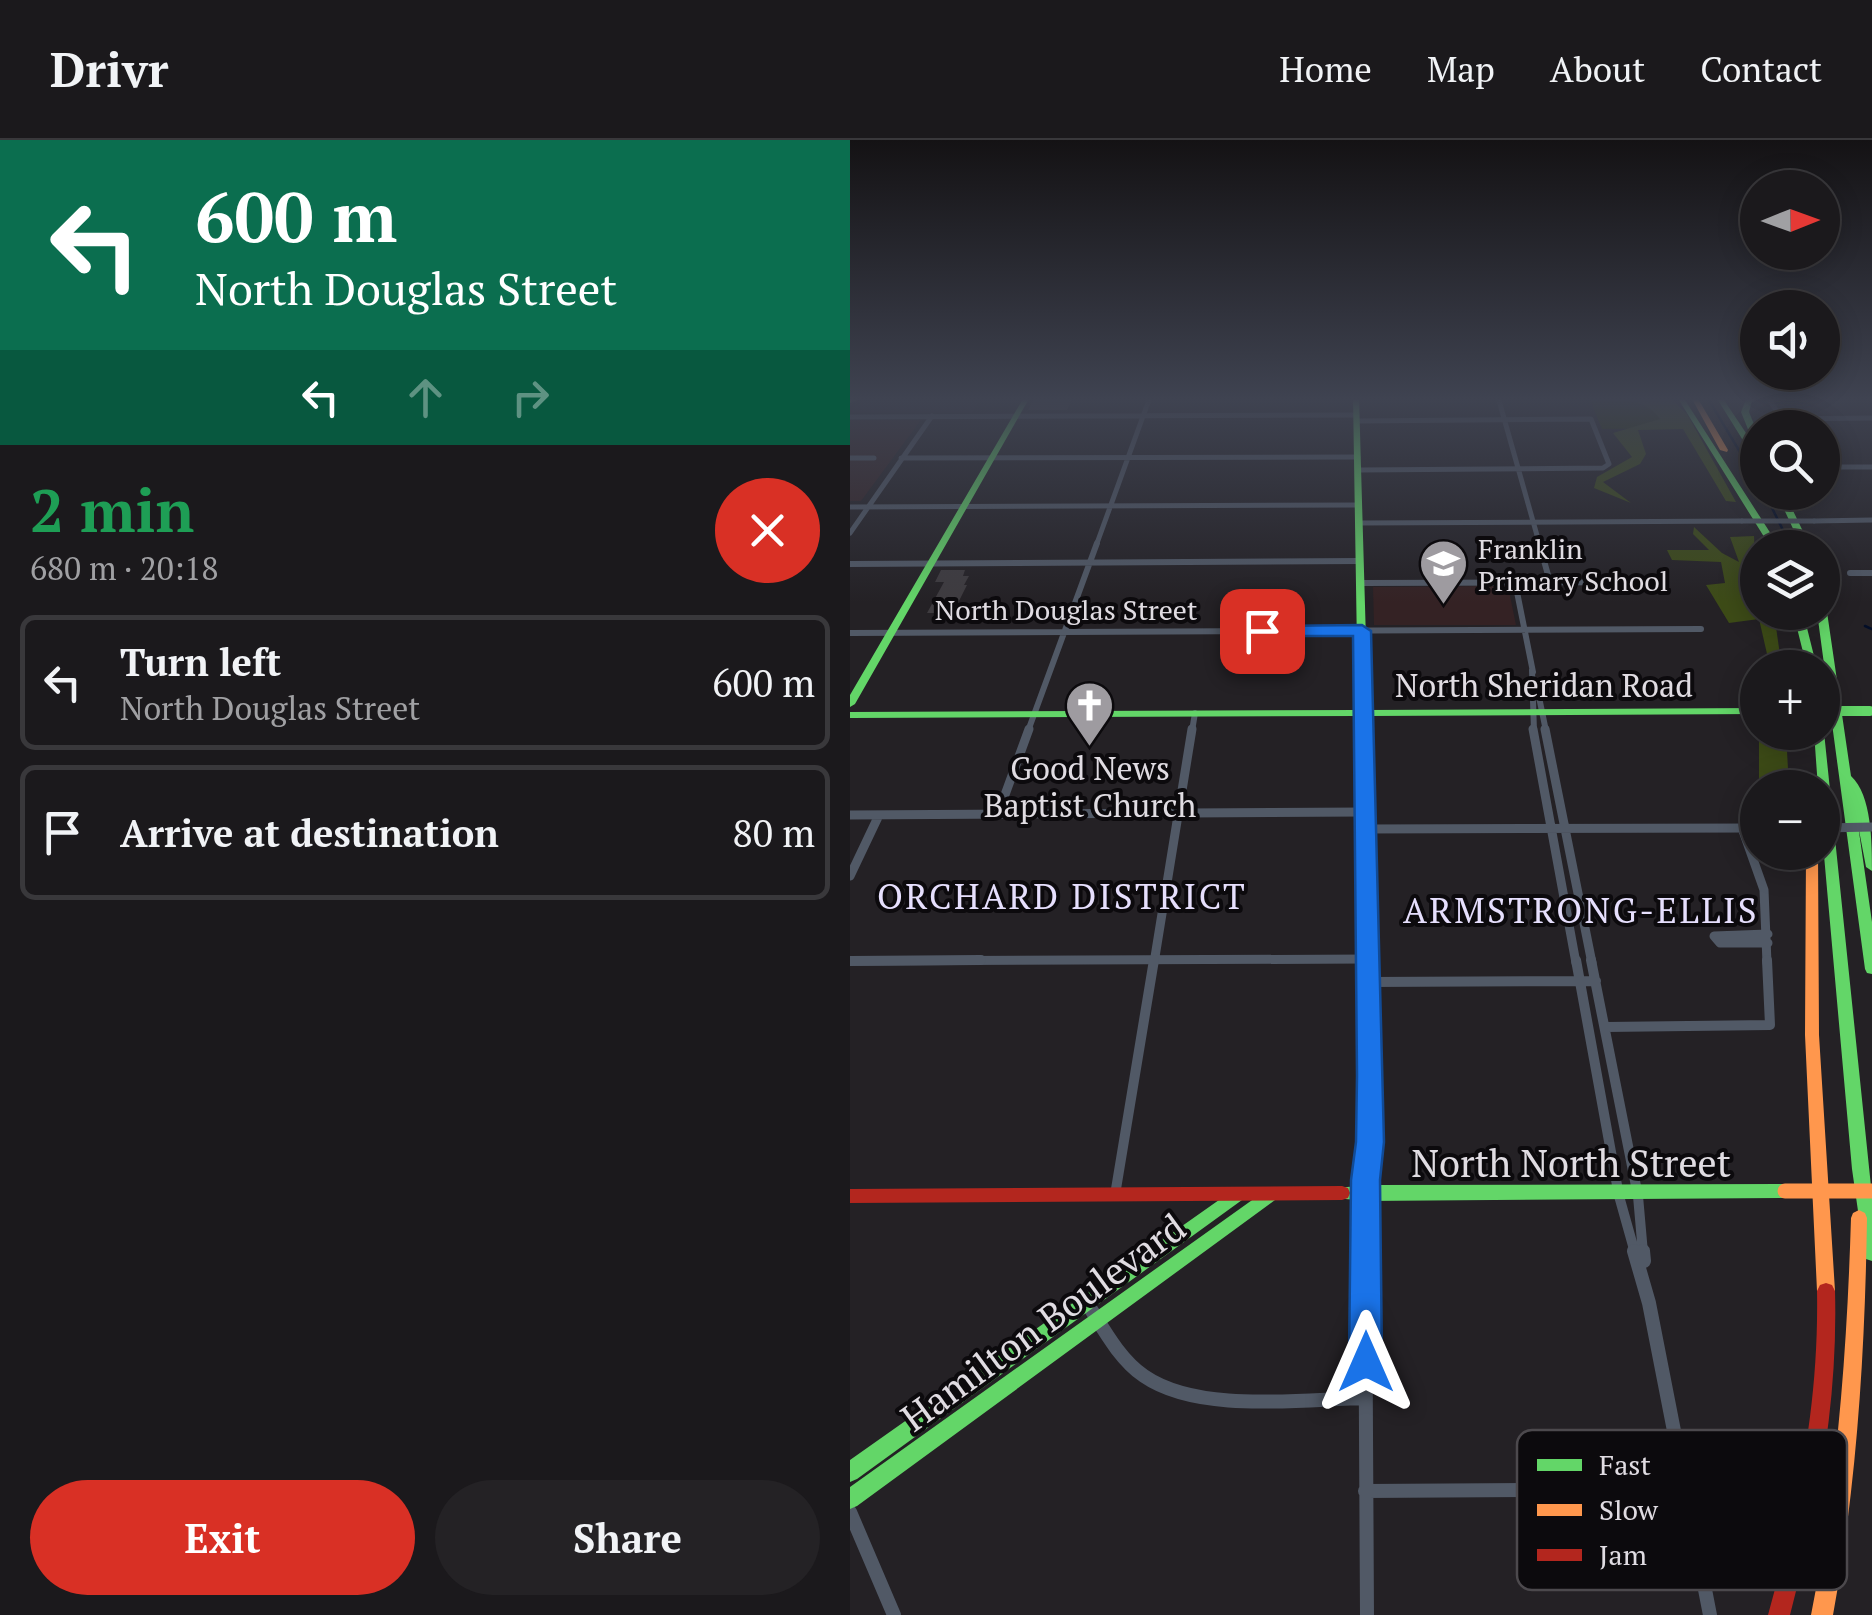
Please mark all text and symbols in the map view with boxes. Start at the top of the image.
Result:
text: Drivr [50,37,169,101]
text: Home [1279,46,1372,92]
text: Map [1427,46,1495,92]
text: About [1550,46,1645,92]
text: Contact [1700,46,1822,92]
text: 600 m [195,169,397,262]
north arrow [1740,170,1840,270]
map controls [1740,170,1840,870]
icon: left [30,180,160,310]
text: North Douglas Street [195,258,617,318]
button: sound [1740,290,1840,390]
icon: left [293,370,348,425]
icon: ahead [398,370,453,425]
icon: right [503,370,558,425]
button: search [1740,410,1840,510]
text: 2 min [30,470,194,549]
button: close [715,478,820,583]
place label: Franklin Primary School [1478,530,1668,599]
button: layers [1740,530,1840,630]
school or university icon: Franklin Primary School [1417,538,1469,606]
text: 680 m · 20:18 [30,547,218,589]
pin [1220,589,1305,674]
street label: North Douglas Street [935,591,1198,628]
icon: arrive [1235,604,1290,659]
text: Turn left [120,637,281,687]
button: + [1740,650,1840,750]
icon: left [35,655,90,710]
text: 600 m [712,658,815,708]
street label: North Sheridan Road [1395,664,1693,706]
church icon: Good News Baptist Church [1064,680,1116,748]
text: North Douglas Street [120,687,420,729]
place label: Good News Baptist Church [984,747,1196,826]
button: − [1740,770,1840,870]
icon: arrive [35,805,90,860]
text: Arrive at destination [120,808,499,858]
text: 80 m [732,808,815,858]
district label: ORCHARD DISTRICT [877,873,1247,919]
district label: ARMSTRONG-ELLIS [1403,887,1759,933]
street label: North North Street [1411,1138,1731,1188]
street label: Hamilton Boulevard [891,1202,1195,1442]
position arrow [1314,1310,1418,1414]
legend [1517,1430,1847,1590]
text: Fast [1599,1446,1651,1483]
button: Exit [30,1480,415,1595]
button: Share [435,1480,820,1595]
text: Slow [1599,1491,1659,1528]
text: Jam [1599,1536,1647,1573]

